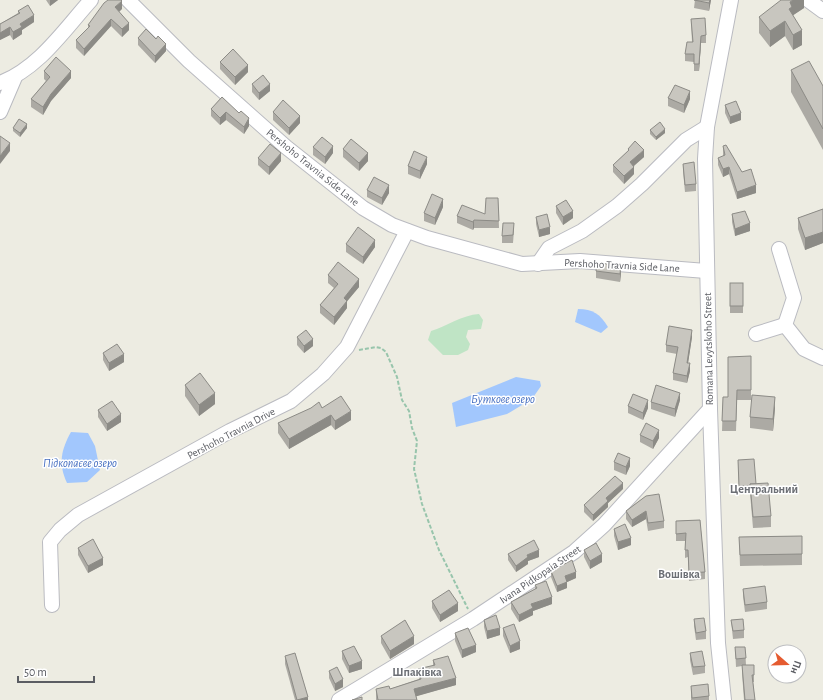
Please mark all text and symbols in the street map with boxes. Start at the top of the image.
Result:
street label: Pershoho Travnia Side Lane [264,127,361,208]
street label: Pershoho Travnia Side Lane [564,257,680,274]
street label: Romana Levytskoho Street [702,292,715,406]
water label: Буткове озеро [471,393,535,406]
street label: Pershoho Travnia Drive [185,406,277,461]
water label: Підкопаєве озеро [43,457,117,470]
district label: Центральний [730,483,798,495]
street label: Ivana Pidkopaia Street [498,543,583,606]
district label: Вошівка [658,568,700,580]
north arrow [767,644,807,684]
scale bar [18,658,94,684]
text: Пн [788,659,803,675]
text: 50 m [24,666,47,678]
district label: Шпаківка [392,666,442,678]

